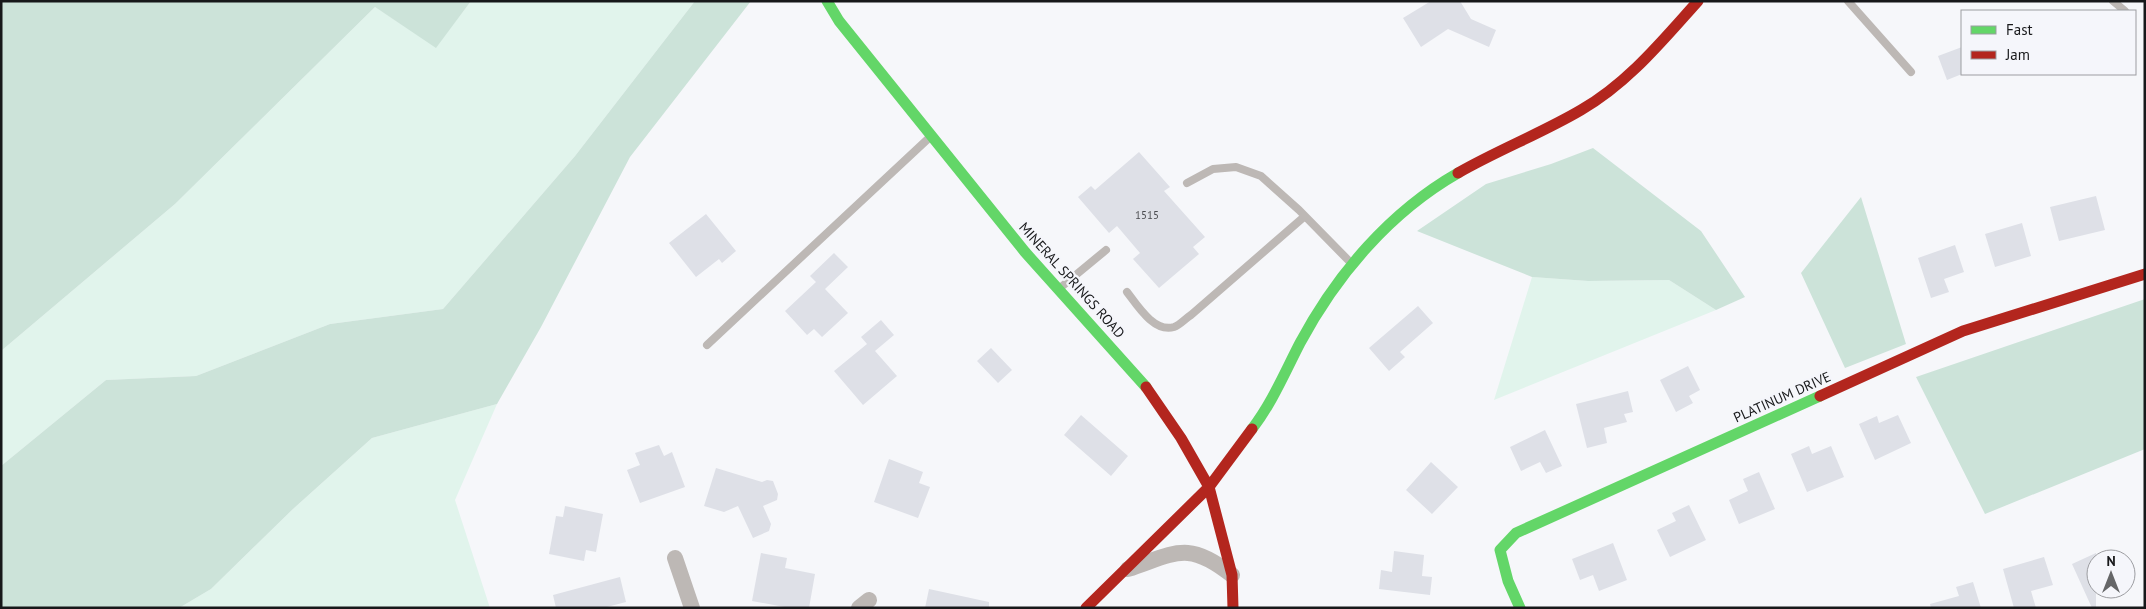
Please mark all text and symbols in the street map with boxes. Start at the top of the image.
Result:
legend [1961,10,2136,75]
text: Fast [2006,20,2033,39]
text: Jam [2005,45,2030,64]
house number: 1515 [1135,208,1159,222]
street label: MINERAL SPRINGS ROAD [1015,218,1129,342]
street label: PLATINUM DRIVE [1731,368,1833,426]
north arrow [2086,549,2136,599]
text: N [2106,552,2116,570]

